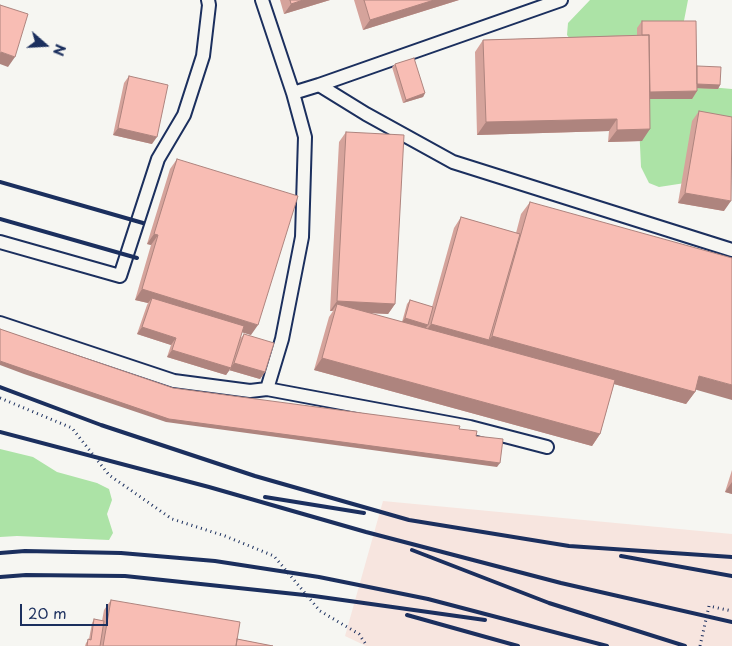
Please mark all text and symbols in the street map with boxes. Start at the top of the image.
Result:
north arrow [20,20,70,70]
text: N [48,41,71,59]
scale bar [22,594,110,626]
text: 20 m [28,601,67,624]

